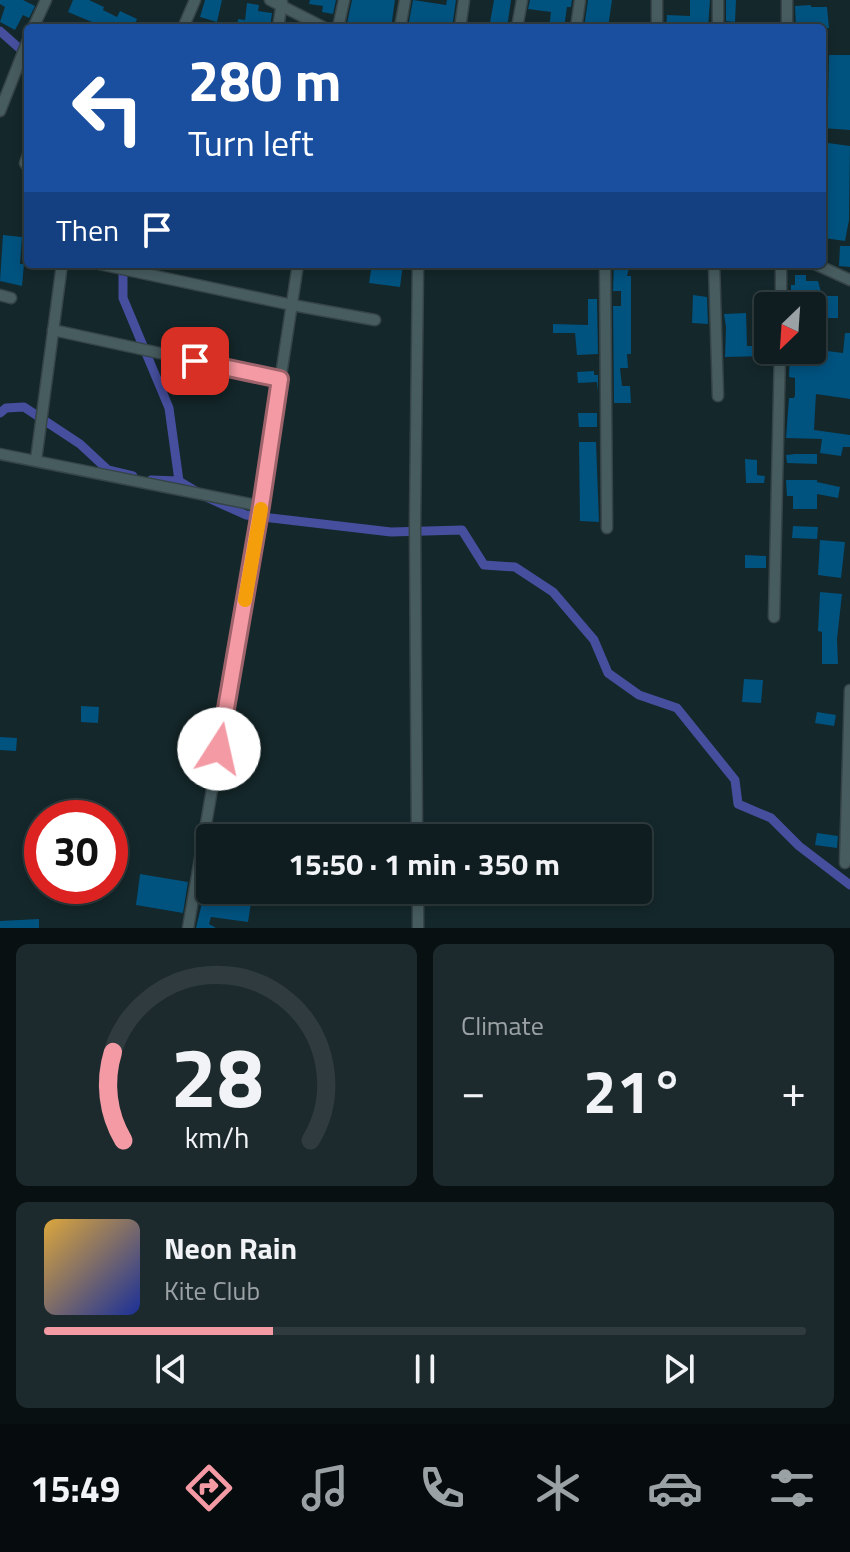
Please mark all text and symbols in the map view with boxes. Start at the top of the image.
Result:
text: 280 m [188,38,341,123]
icon: left [56,56,160,160]
text: Turn left [188,115,314,170]
text: Then [56,207,119,253]
icon: arrive [135,208,179,252]
north arrow [754,292,826,364]
map controls [754,292,826,364]
pin [161,327,229,395]
icon: arrive [173,339,217,383]
position arrow [177,707,261,791]
speed limit sign: 30 [24,800,128,904]
text: 15:50 · 1 min · 350 m [288,841,560,887]
text: Climate [461,1006,544,1045]
text: 28 [170,1013,263,1139]
text: 21° [583,1045,684,1136]
text: − [461,1057,486,1124]
text: + [781,1057,806,1124]
text: km/h [184,1116,249,1159]
text: Neon Rain [164,1225,297,1271]
text: Kite Club [164,1271,260,1310]
icon: previous [149,1347,193,1391]
icon: pause [403,1347,447,1391]
icon: next [657,1347,701,1391]
icon: directions [181,1460,237,1516]
icon: music [297,1460,353,1516]
icon: phone [414,1460,470,1516]
icon: climate [530,1460,586,1516]
icon: car [647,1460,703,1516]
icon: filters [764,1460,820,1516]
text: 15:49 [30,1461,120,1516]

